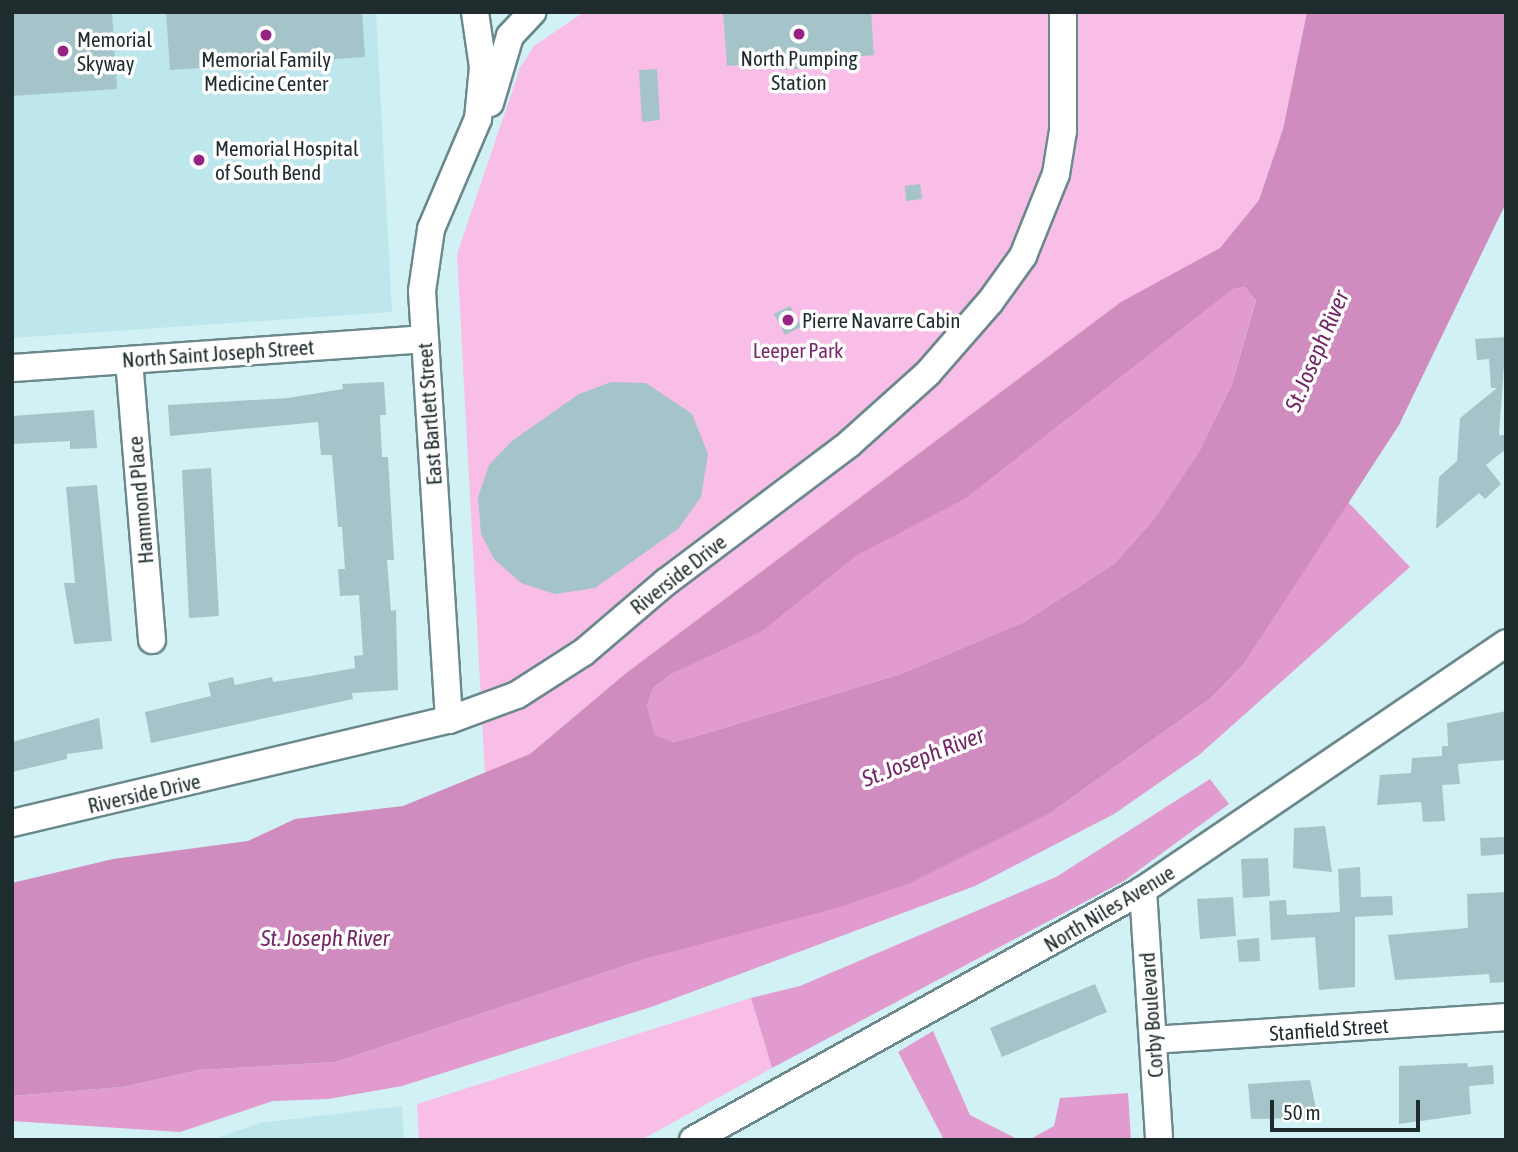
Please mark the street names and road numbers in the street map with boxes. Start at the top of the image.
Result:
street label: North Saint Joseph Street [121,334,315,372]
street label: East Bartlett Street [411,342,447,486]
street label: Hammond Place [122,435,158,565]
street label: Riverside Drive [625,529,731,619]
street label: Riverside Drive [85,768,203,818]
street label: North Niles Avenue [1039,859,1179,957]
street label: Corby Boulevard [1134,951,1168,1079]
street label: Stanfield Street [1269,1012,1389,1046]

